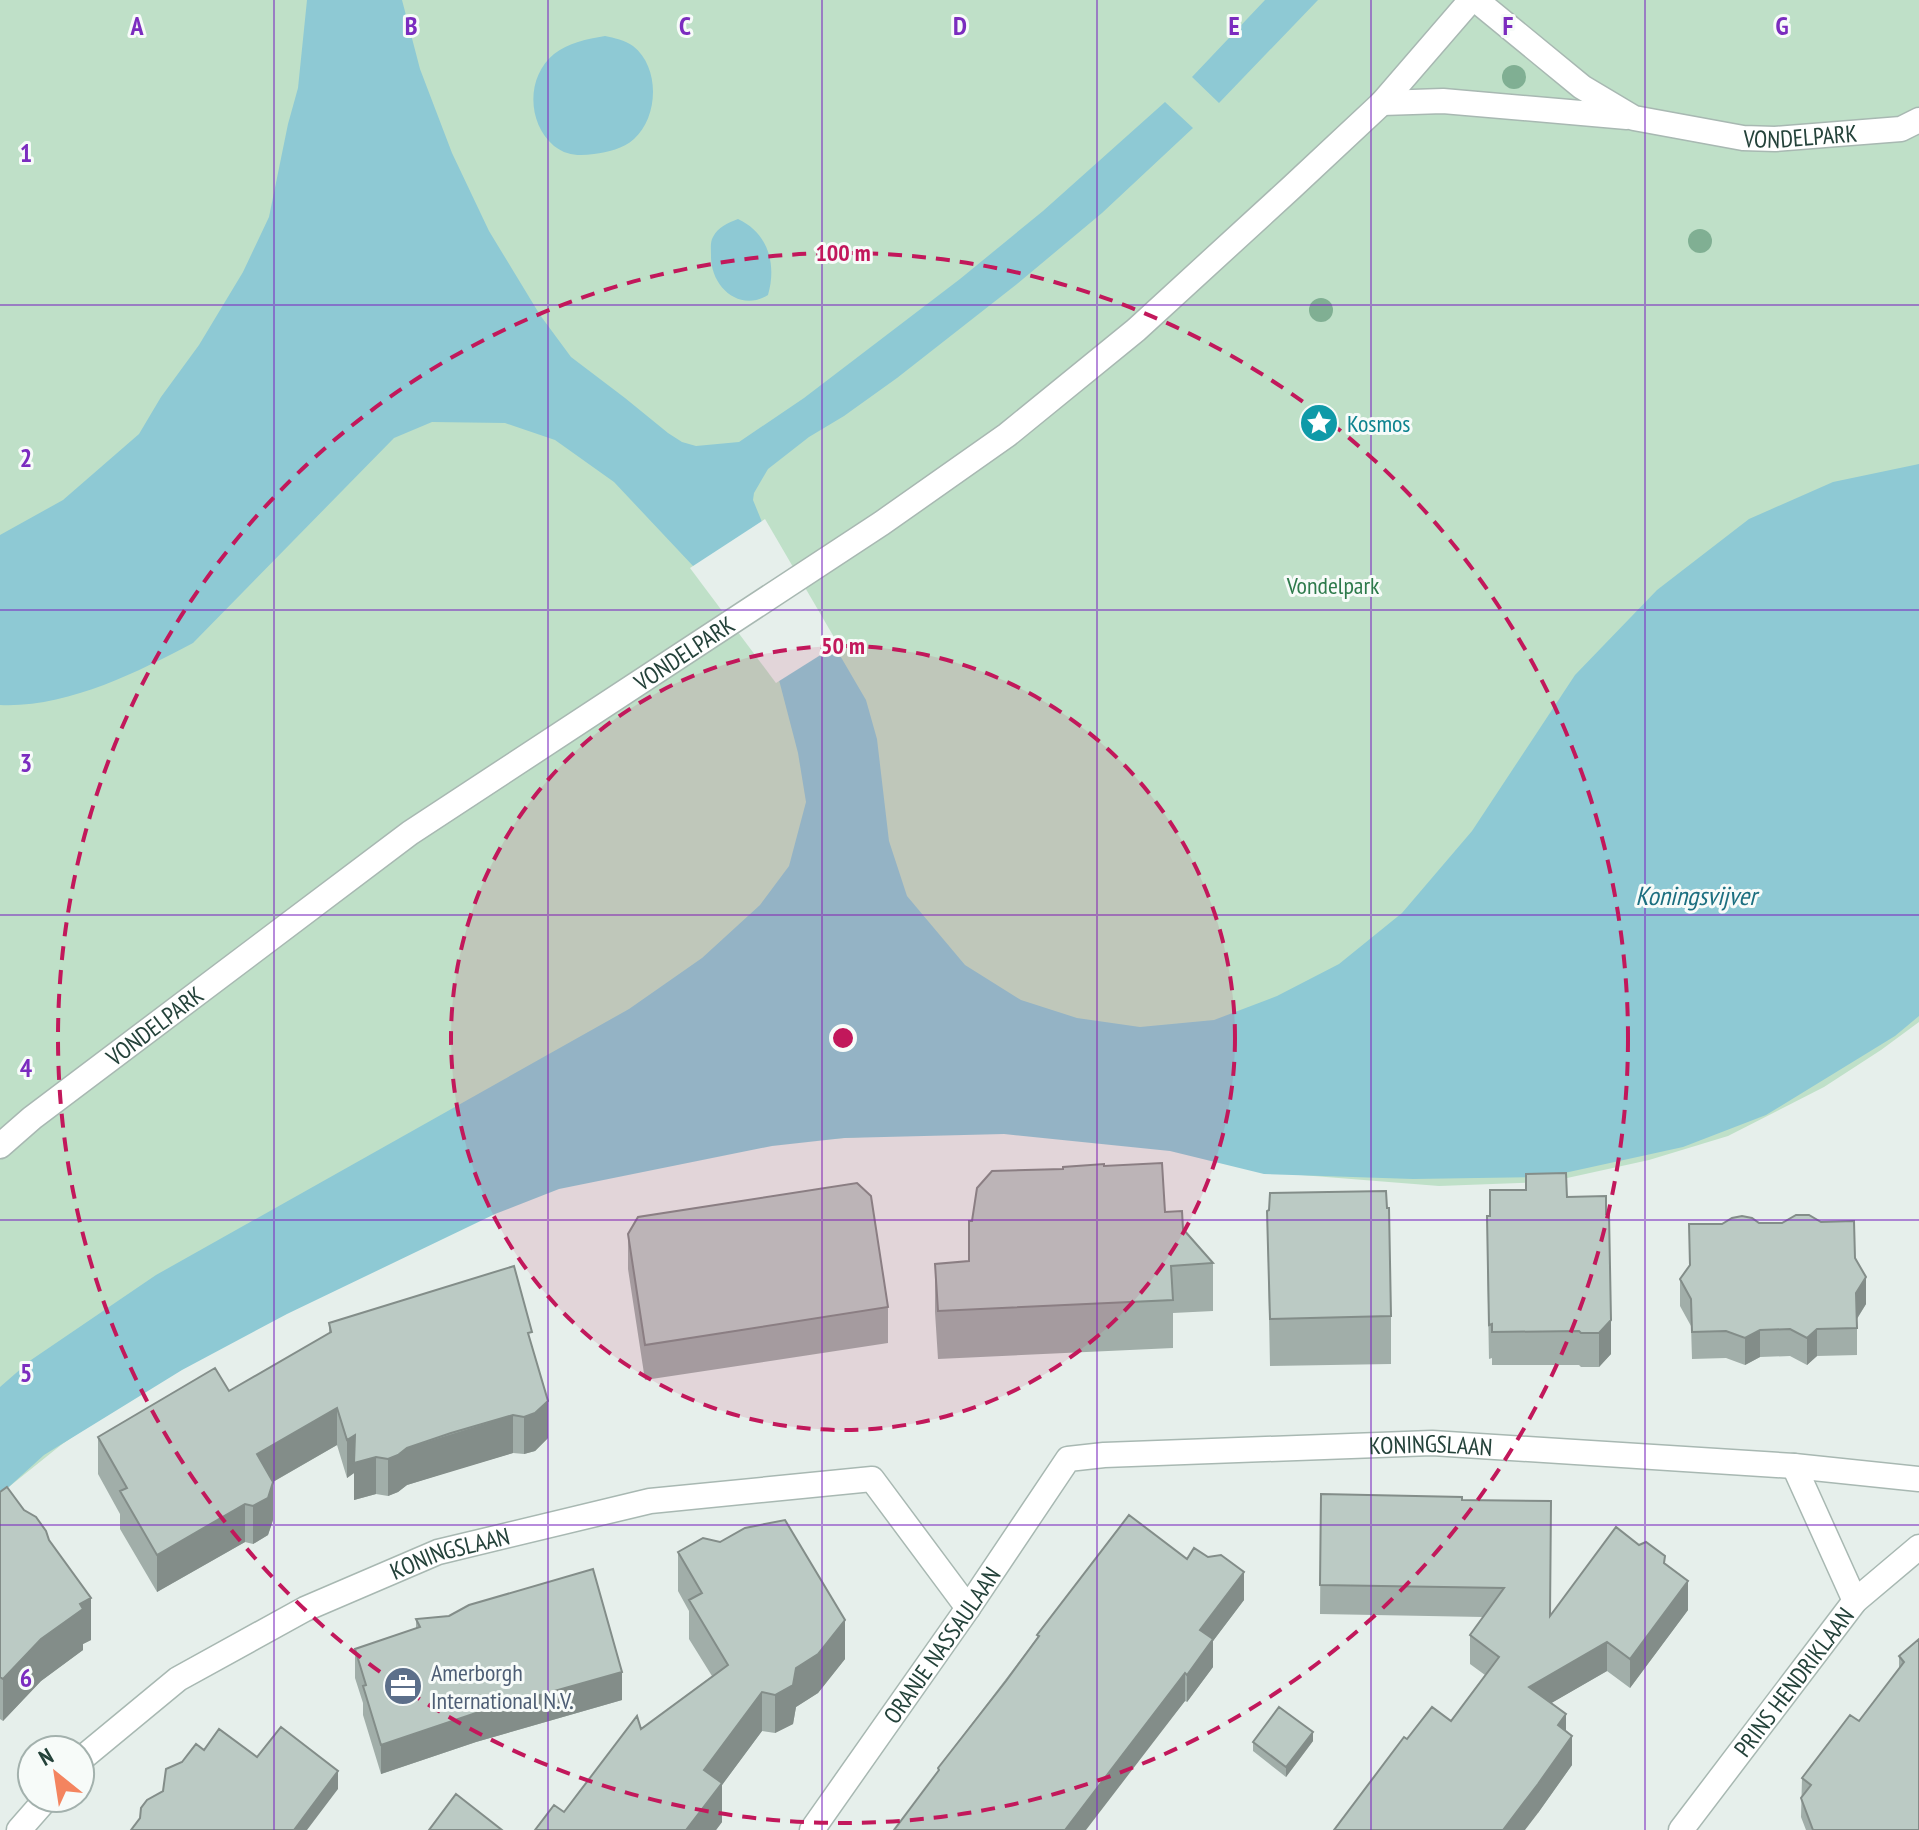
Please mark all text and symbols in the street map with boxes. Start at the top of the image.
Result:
text: A [129,9,144,42]
text: B [405,9,418,42]
text: C [679,9,691,42]
text: D [953,9,967,42]
text: E [1228,9,1240,42]
text: F [1503,9,1514,42]
text: G [1775,9,1789,42]
street label: VONDELPARK [1742,117,1859,155]
text: 1 [20,136,32,169]
text: 100 m [815,237,871,268]
place icon: Kosmos [1298,402,1340,444]
place label: Kosmos [1347,408,1410,439]
text: 2 [20,441,32,474]
park label: Vondelpark [1286,570,1380,601]
street label: VONDELPARK [627,609,740,698]
text: 50 m [821,630,865,661]
text: 3 [20,746,32,779]
water label: Koningsvijver [1636,879,1760,912]
street label: VONDELPARK [99,979,209,1073]
centre of rings [829,1024,857,1052]
text: 4 [20,1051,33,1084]
text: 5 [20,1356,32,1389]
street label: KONINGSLAAN [1368,1427,1494,1462]
street label: KONINGSLAAN [385,1520,513,1586]
street label: ORANJE NASSAULAAN [876,1561,1007,1729]
street label: PRINS HENDRIKLAAN [1727,1601,1860,1763]
place label: Amerborgh International N.V. [431,1657,573,1716]
text: 6 [20,1661,32,1694]
office icon: Amerborgh International N.V. [382,1665,424,1707]
north arrow [16,1734,96,1814]
text: N [34,1742,58,1772]

